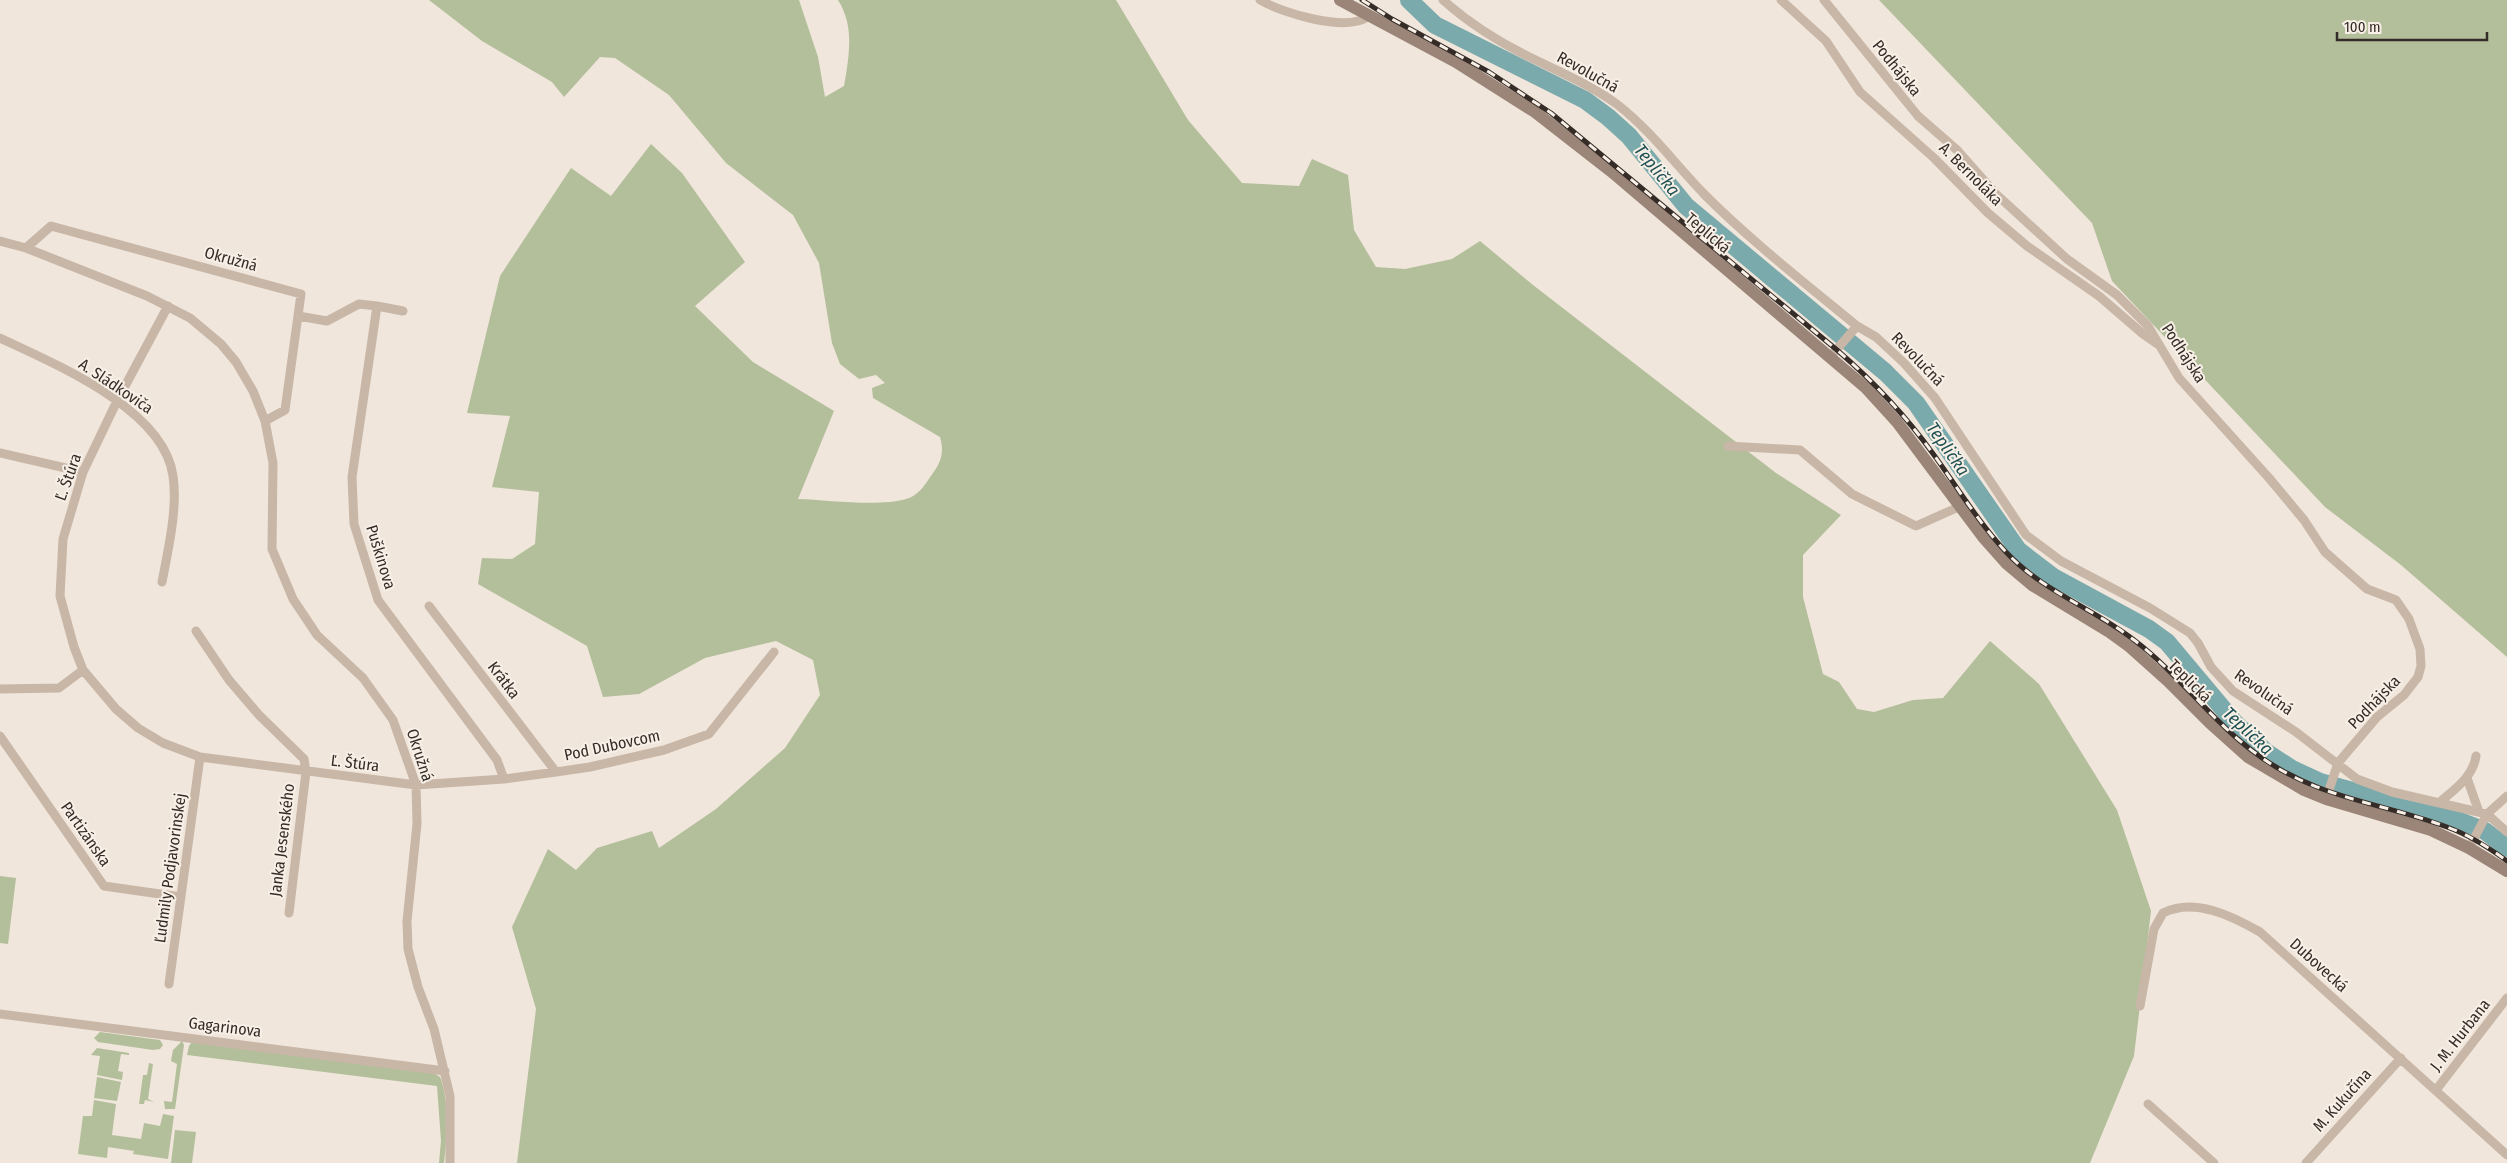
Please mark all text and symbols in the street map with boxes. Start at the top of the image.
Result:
scale bar [2337,10,2487,42]
text: 100 m [2344,18,2381,36]
street label: Podhájska [1869,36,1926,100]
street label: Revolučná [1554,47,1622,97]
street label: A. Bernoláka [1935,138,2007,210]
water label: Teplička [1629,140,1685,200]
street label: Teplická [1682,209,1735,257]
street label: Okružná [202,243,260,275]
street label: Podhájska [2158,320,2210,386]
street label: Revolučná [1888,328,1948,390]
street label: A. Sládkoviča [75,354,157,418]
water label: Teplička [1922,418,1974,480]
street label: Ľ. Štúra [50,450,85,503]
street label: Puškinova [362,523,400,592]
street label: Teplická [2165,656,2216,707]
street label: Krátka [484,658,524,702]
street label: Revolučná [2231,665,2297,719]
street label: Podhájska [2344,671,2404,733]
water label: Teplička [2218,702,2278,760]
street label: Okružná [403,726,437,784]
street label: Pod Dubovcom [562,726,662,764]
street label: Ľ. Štúra [330,750,381,775]
street label: Janka Jesenského [266,782,298,898]
street label: Ľudmily Podjavorinskej [150,792,190,944]
street label: Partizánska [57,798,115,870]
street label: Dubovecká [2286,934,2352,996]
street label: J. M. Hurbana [2426,995,2494,1075]
street label: Gagarinova [188,1013,263,1041]
street label: M. Kukučína [2309,1065,2375,1135]

